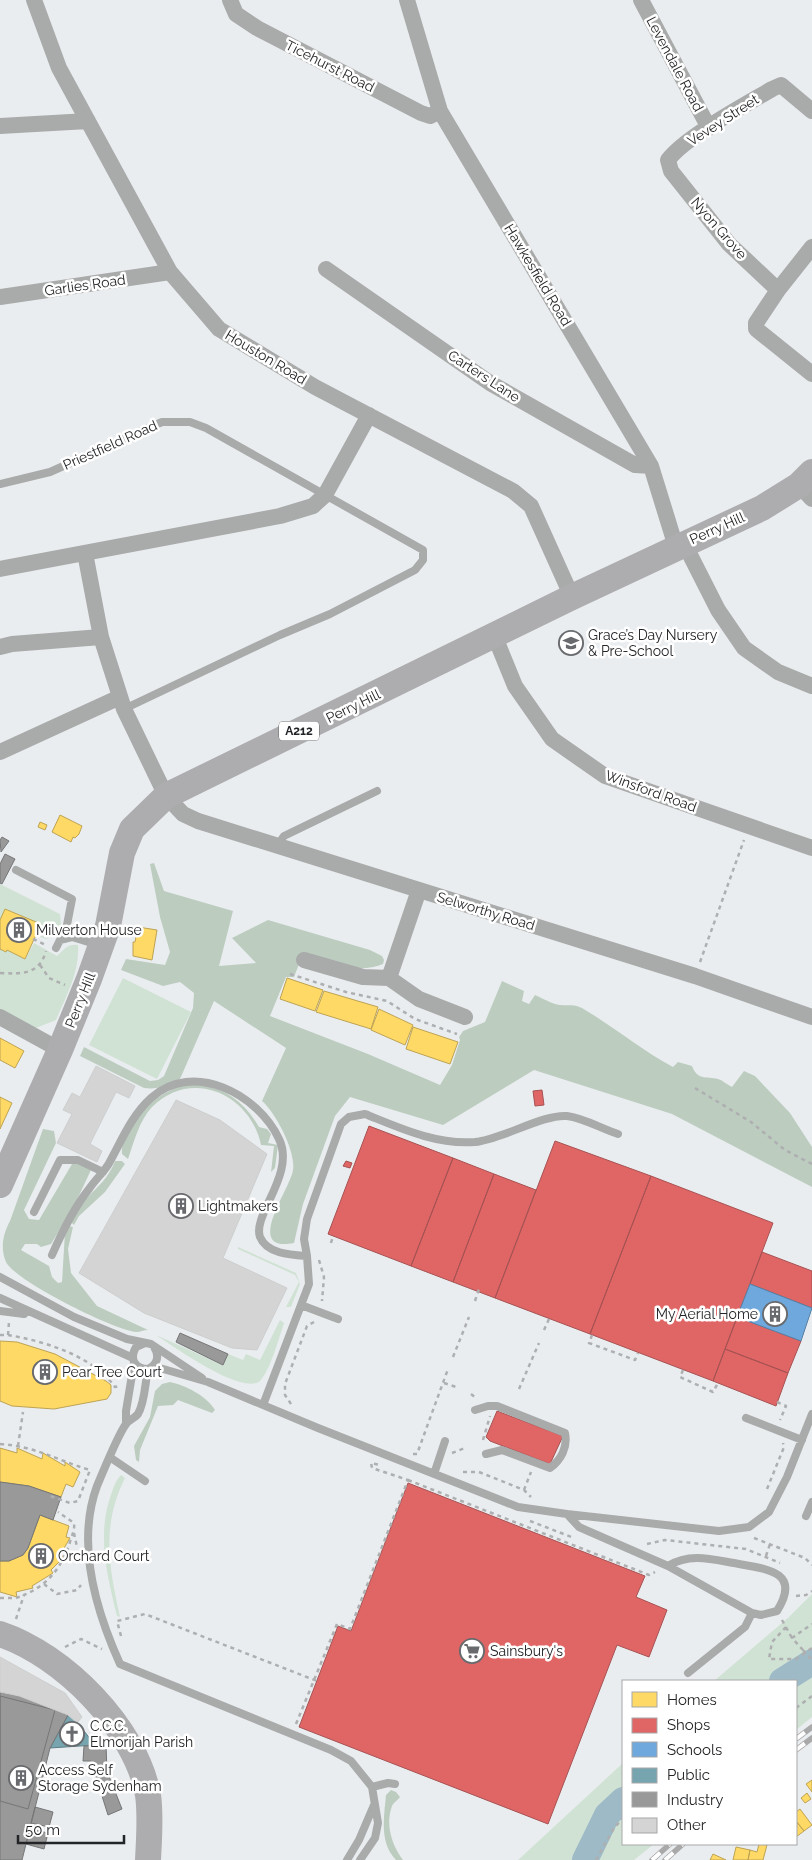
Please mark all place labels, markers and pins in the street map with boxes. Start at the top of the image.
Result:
place label: Grace’s Day Nursery & Pre-School [588,627,718,659]
school or university icon: Grace’s Day Nursery & Pre-School [558,630,584,656]
building icon: Milverton House [6,917,32,943]
place label: Milverton House [36,922,142,938]
building icon: Lightmakers [168,1193,194,1219]
place label: Lightmakers [198,1198,278,1214]
building icon: My Aerial Home [762,1301,788,1327]
place label: My Aerial Home [656,1306,758,1322]
building icon: Pear Tree Court [32,1359,58,1385]
place label: Pear Tree Court [62,1364,162,1380]
building icon: Orchard Court [28,1543,54,1569]
place label: Orchard Court [58,1548,150,1564]
supermarket icon: Sainsbury's [459,1638,485,1664]
place label: Sainsbury's [490,1643,563,1659]
place label: C.C.C. Elmorijah Parish [90,1718,193,1750]
church icon: C.C.C. Elmorijah Parish [59,1721,85,1747]
place label: Access Self Storage Sydenham [38,1762,162,1794]
building icon: Access Self Storage Sydenham [8,1765,34,1791]

